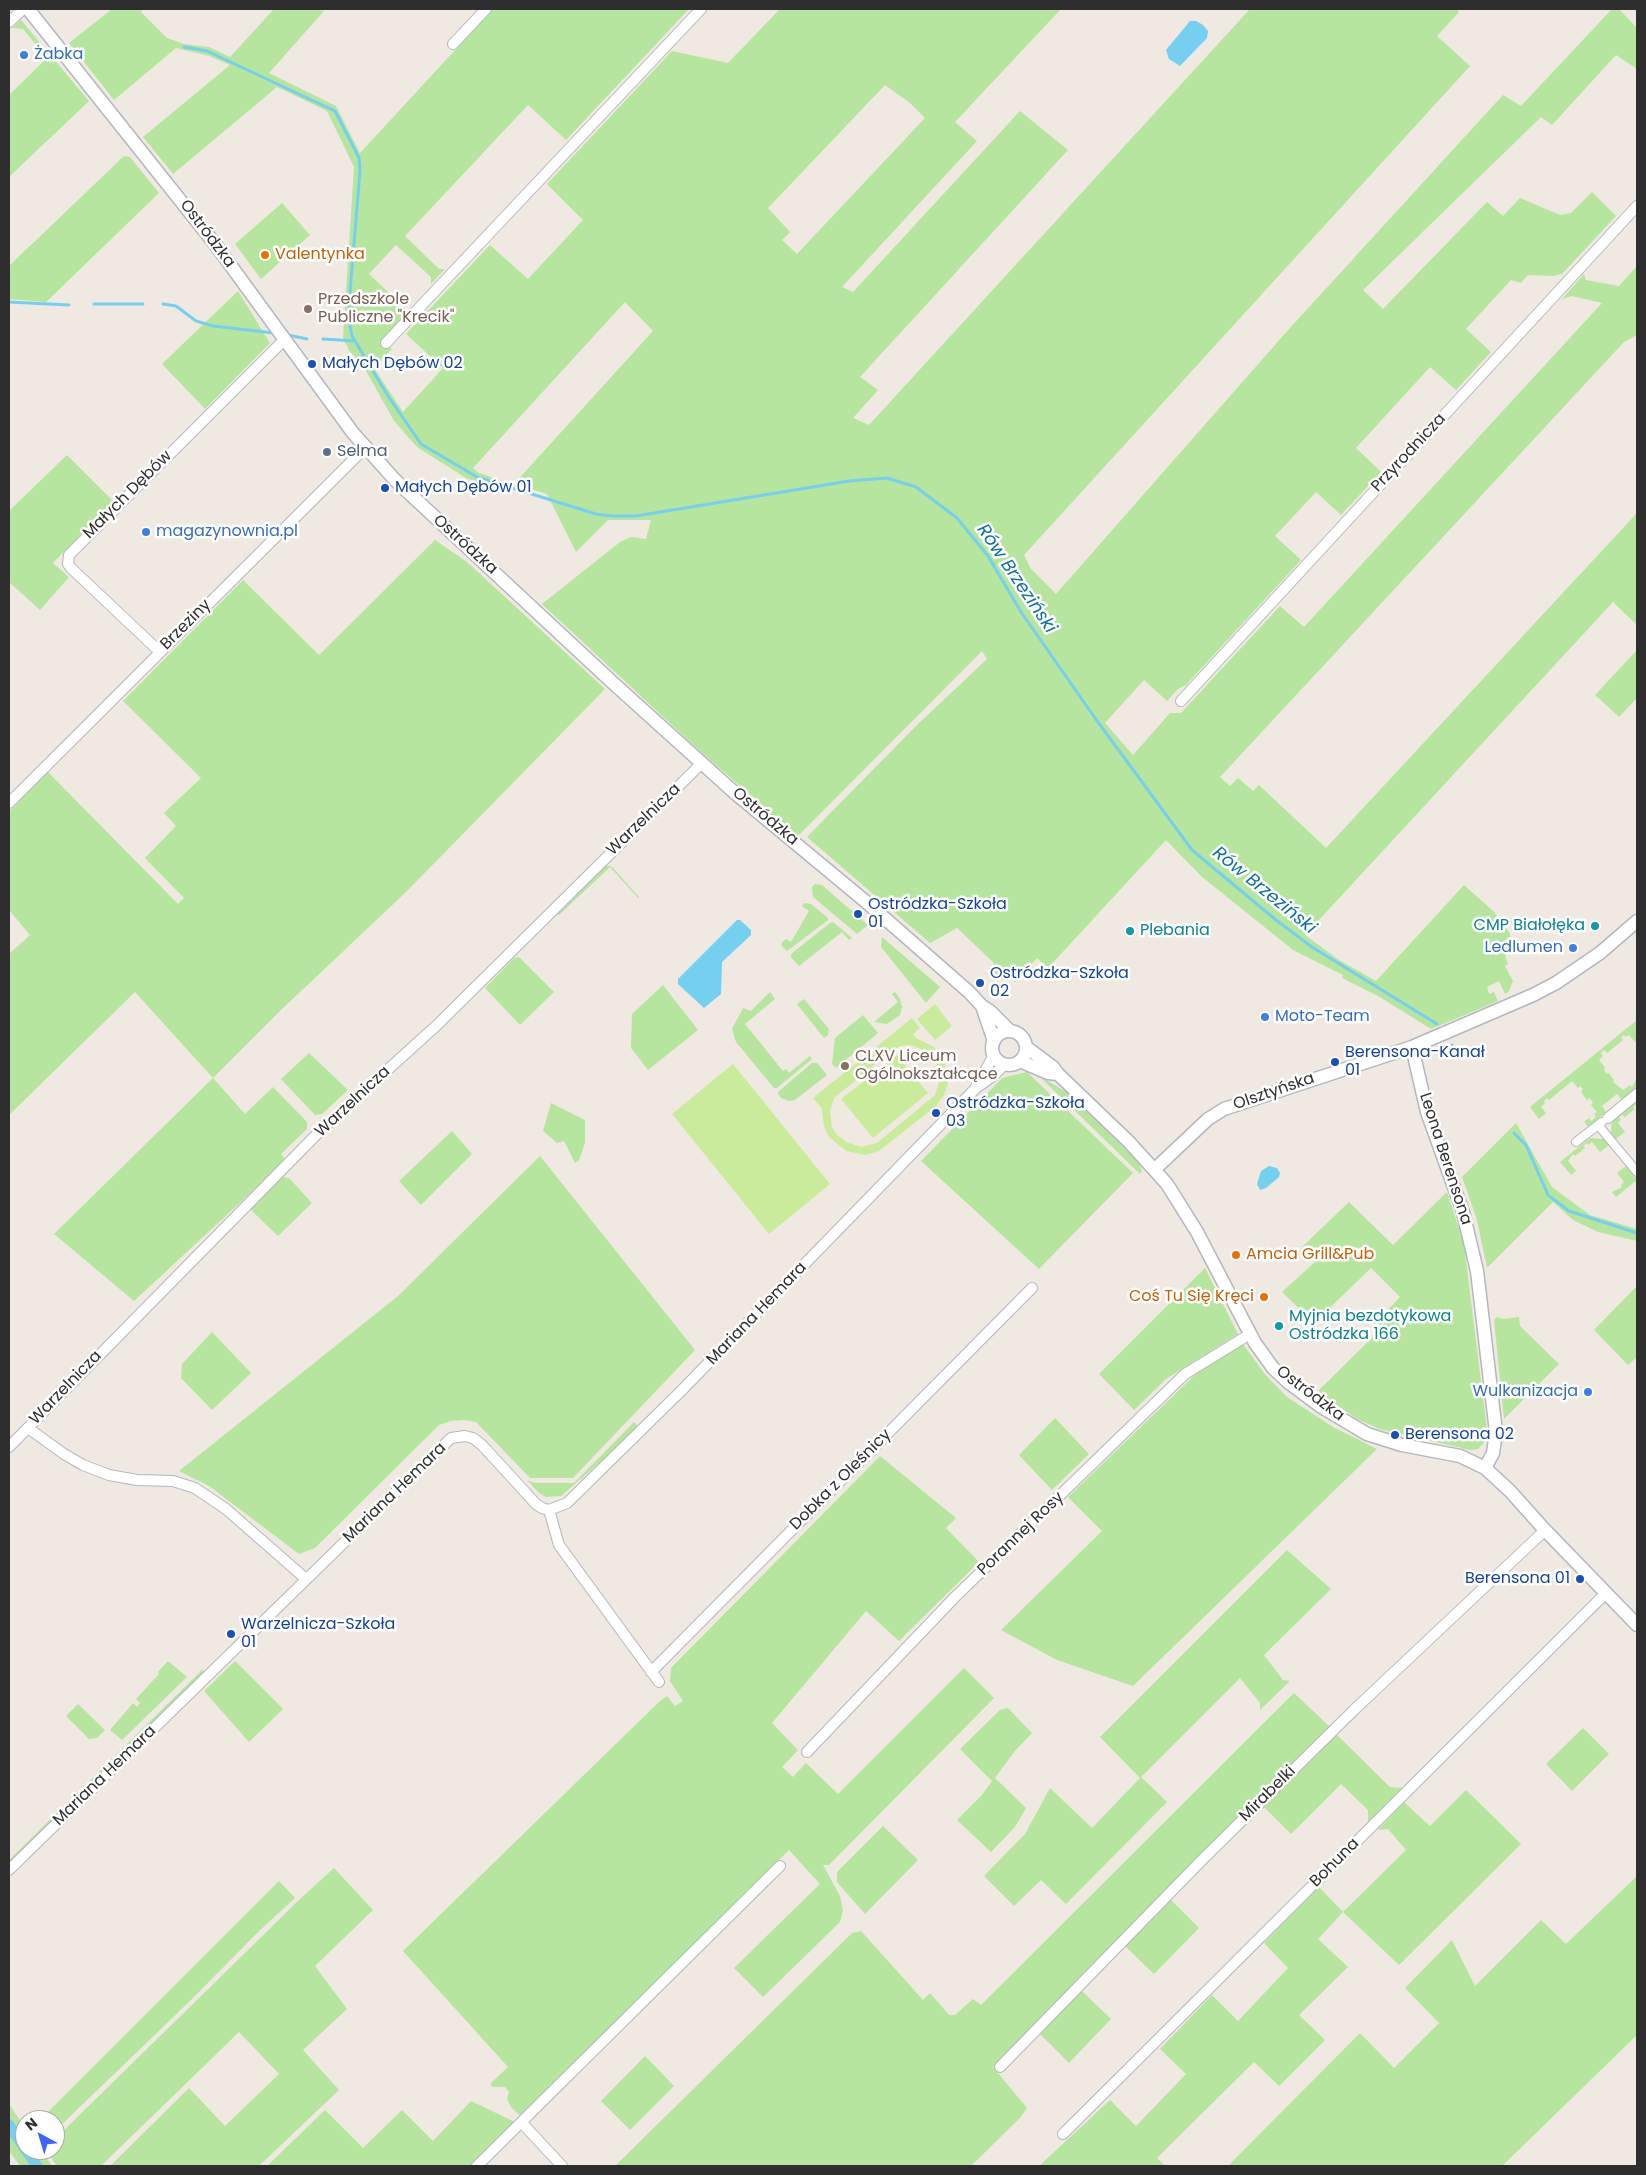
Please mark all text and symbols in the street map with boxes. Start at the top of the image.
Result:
place label: Żabka [34,45,83,65]
marker: Żabka [18,49,30,61]
street label: Ostródzka [175,196,239,272]
place label: Valentynka [275,245,365,265]
marker: Valentynka [259,249,271,261]
place label: Przedszkole Publiczne "Krecik" [318,290,454,328]
marker: Przedszkole Publiczne "Krecik" [302,303,314,315]
place label: Małych Dębów 02 [322,354,463,374]
marker: Małych Dębów 02 [306,358,318,370]
street label: Przyrodnicza [1368,410,1450,496]
place label: Selma [337,442,388,462]
marker: Selma [321,446,333,458]
street label: Małych Dębów [80,447,176,543]
place label: Małych Dębów 01 [395,478,532,498]
marker: Małych Dębów 01 [379,482,391,494]
street label: Ostródzka [429,511,501,579]
water label: Rów Brzeziński [972,520,1060,638]
place label: magazynownia.pl [156,522,298,542]
marker: magazynownia.pl [140,526,152,538]
street label: Brzeziny [157,596,215,654]
street label: Warzelnicza [603,780,685,860]
street label: Ostródzka [728,784,802,850]
water label: Rów Brzeziński [1208,843,1320,939]
place label: Ostródzka-Szkoła 01 [868,895,1007,933]
marker: Ostródzka-Szkoła 01 [852,908,864,920]
place label: CMP Białołęka [1474,916,1585,936]
marker: CMP Białołęka [1589,920,1601,932]
place label: Plebania [1140,921,1210,941]
marker: Plebania [1124,925,1136,937]
place label: Ledlumen [1485,938,1563,958]
marker: Ledlumen [1567,942,1579,954]
place label: Ostródzka-Szkoła 02 [990,964,1129,1002]
marker: Ostródzka-Szkoła 02 [974,977,986,989]
place label: Moto-Team [1275,1007,1370,1027]
marker: Moto-Team [1259,1011,1271,1023]
place label: Berensona-Kanał 01 [1345,1043,1485,1081]
place label: CLXV Liceum Ogólnokształcące [855,1047,998,1085]
marker: Berensona-Kanał 01 [1329,1056,1341,1068]
marker: CLXV Liceum Ogólnokształcące [839,1060,851,1072]
street label: Warzelnicza [312,1062,394,1142]
street label: Olsztyńska [1231,1069,1317,1115]
street label: Leona Berensona [1415,1090,1475,1228]
place label: Ostródzka-Szkoła 03 [946,1094,1085,1132]
marker: Ostródzka-Szkoła 03 [930,1107,942,1119]
place label: Amcia Grill&Pub [1246,1245,1374,1265]
marker: Amcia Grill&Pub [1230,1249,1242,1261]
street label: Mariana Hemara [703,1259,811,1369]
place label: Coś Tu Się Kręci [1129,1287,1254,1307]
marker: Coś Tu Się Kręci [1258,1291,1270,1303]
place label: Myjnia bezdotykowa Ostródzka 166 [1289,1307,1451,1345]
marker: Myjnia bezdotykowa Ostródzka 166 [1273,1320,1285,1332]
street label: Warzelnicza [26,1347,106,1429]
street label: Ostródzka [1272,1362,1348,1426]
place label: Wulkanizacja [1472,1382,1578,1402]
marker: Wulkanizacja [1582,1386,1594,1398]
place label: Berensona 02 [1405,1425,1514,1445]
street label: Dobka z Oleśnicy [787,1426,895,1534]
marker: Berensona 02 [1389,1429,1401,1441]
street label: Mariana Hemara [340,1439,450,1547]
street label: Porannej Rosy [974,1488,1068,1580]
place label: Berensona 01 [1465,1569,1570,1589]
marker: Berensona 01 [1574,1573,1586,1585]
place label: Warzelnicza-Szkoła 01 [241,1615,395,1653]
marker: Warzelnicza-Szkoła 01 [225,1628,237,1640]
street label: Mariana Hemara [50,1722,160,1830]
street label: Mirabelki [1236,1762,1300,1826]
street label: Bohuna [1306,1834,1364,1892]
north arrow [15,2110,65,2160]
text: N [21,2113,42,2135]

